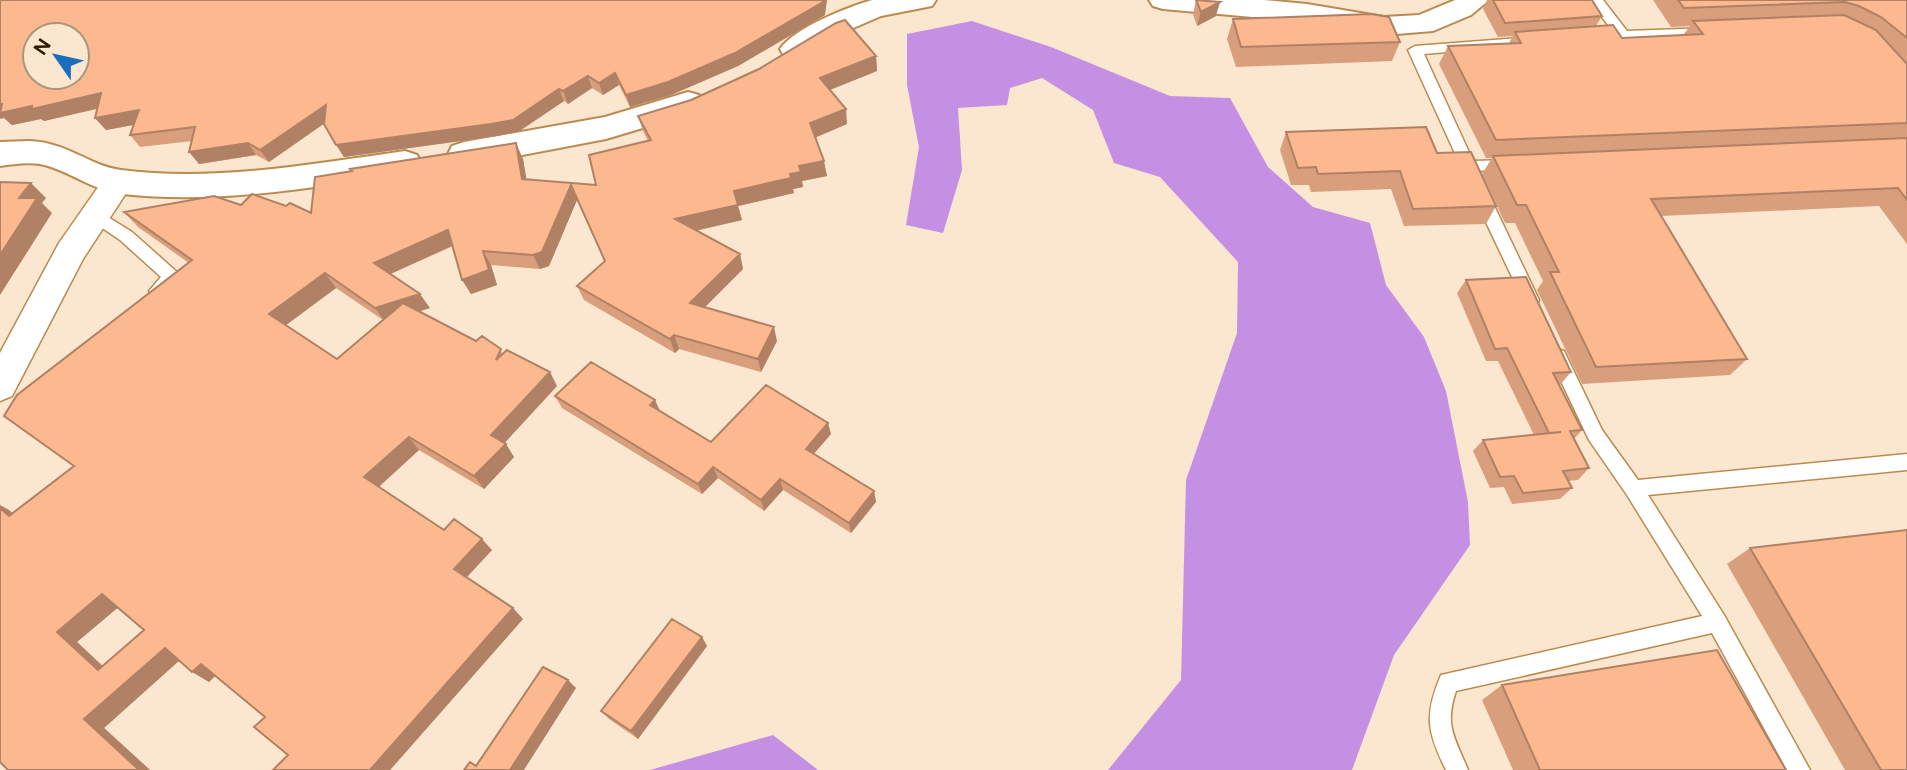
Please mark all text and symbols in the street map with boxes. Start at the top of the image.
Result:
north arrow [21,21,91,91]
text: N [29,34,56,59]

